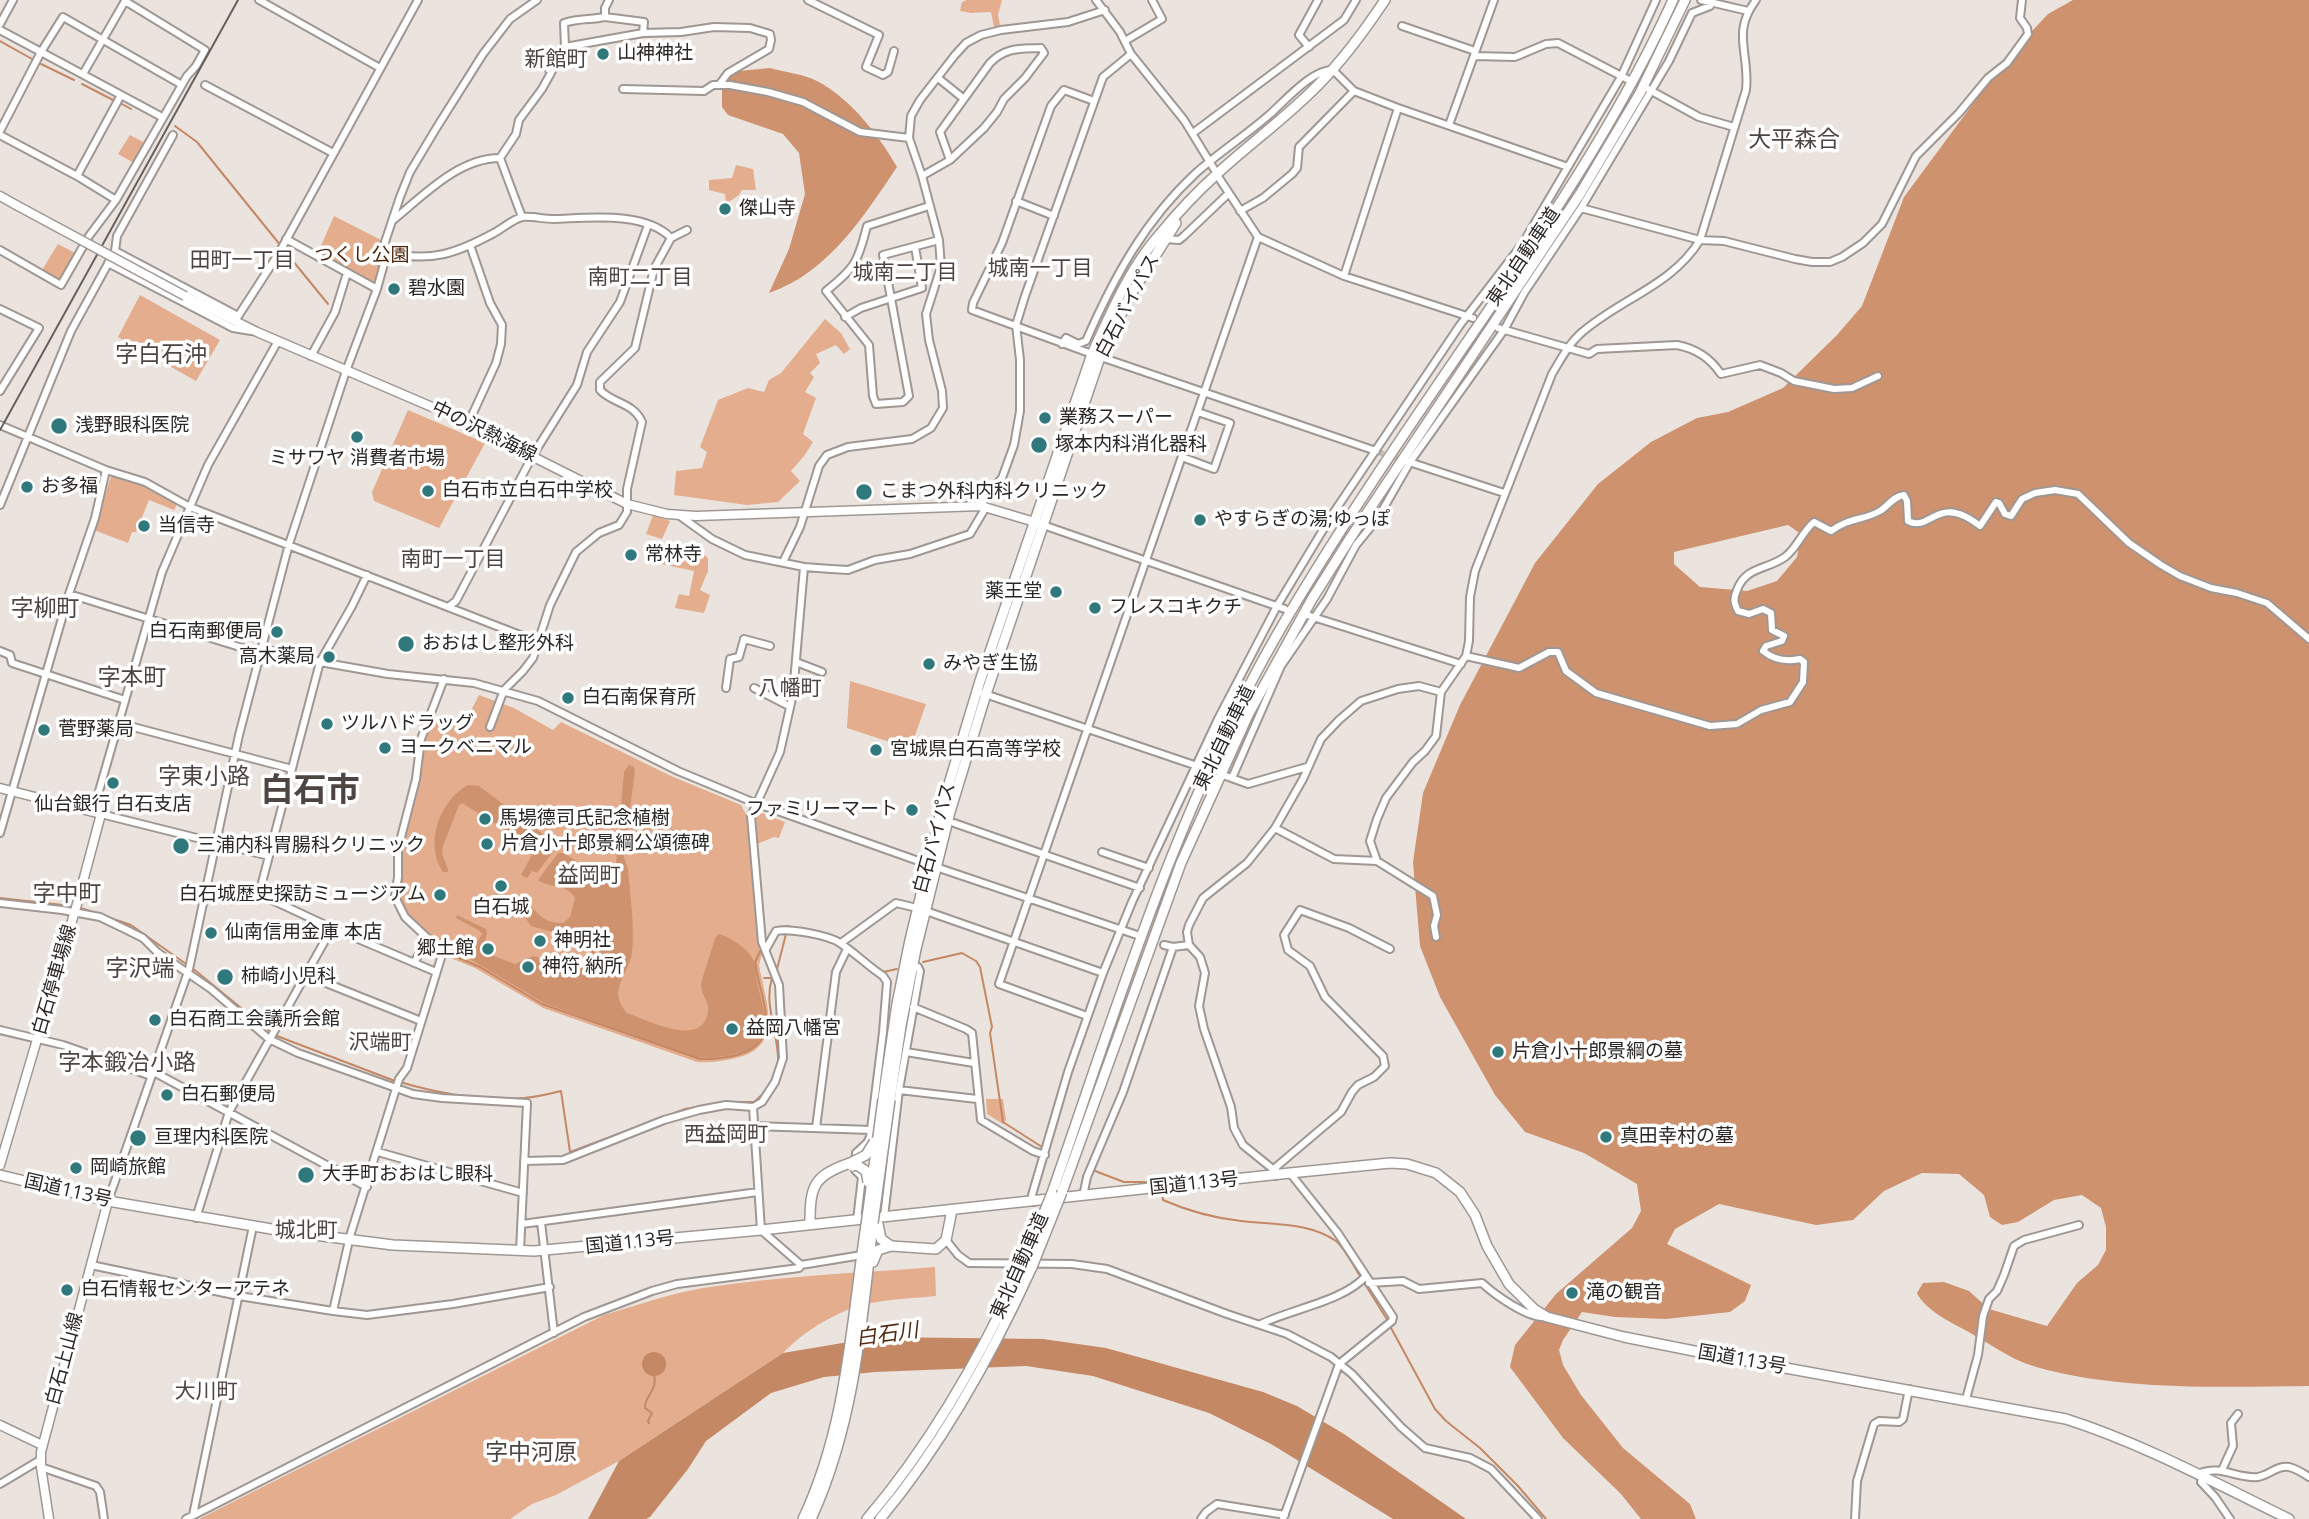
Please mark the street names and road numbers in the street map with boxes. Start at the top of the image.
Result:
street label: 東北自動車道 [1483,203,1565,311]
street label: 白石バイパス [1091,250,1165,362]
street label: 中の沢熱海線 [428,397,540,467]
street label: 東北自動車道 [1190,682,1260,794]
street label: 白石バイパス [909,780,961,896]
street label: 白石停車場線 [28,922,82,1038]
street label: 国道113号 [1148,1168,1240,1200]
street label: 国道113号 [22,1170,114,1212]
street label: 東北自動車道 [986,1209,1054,1323]
street label: 国道113号 [584,1227,676,1259]
street label: 白石上山線 [42,1310,88,1408]
street label: 国道113号 [1696,1341,1788,1379]

